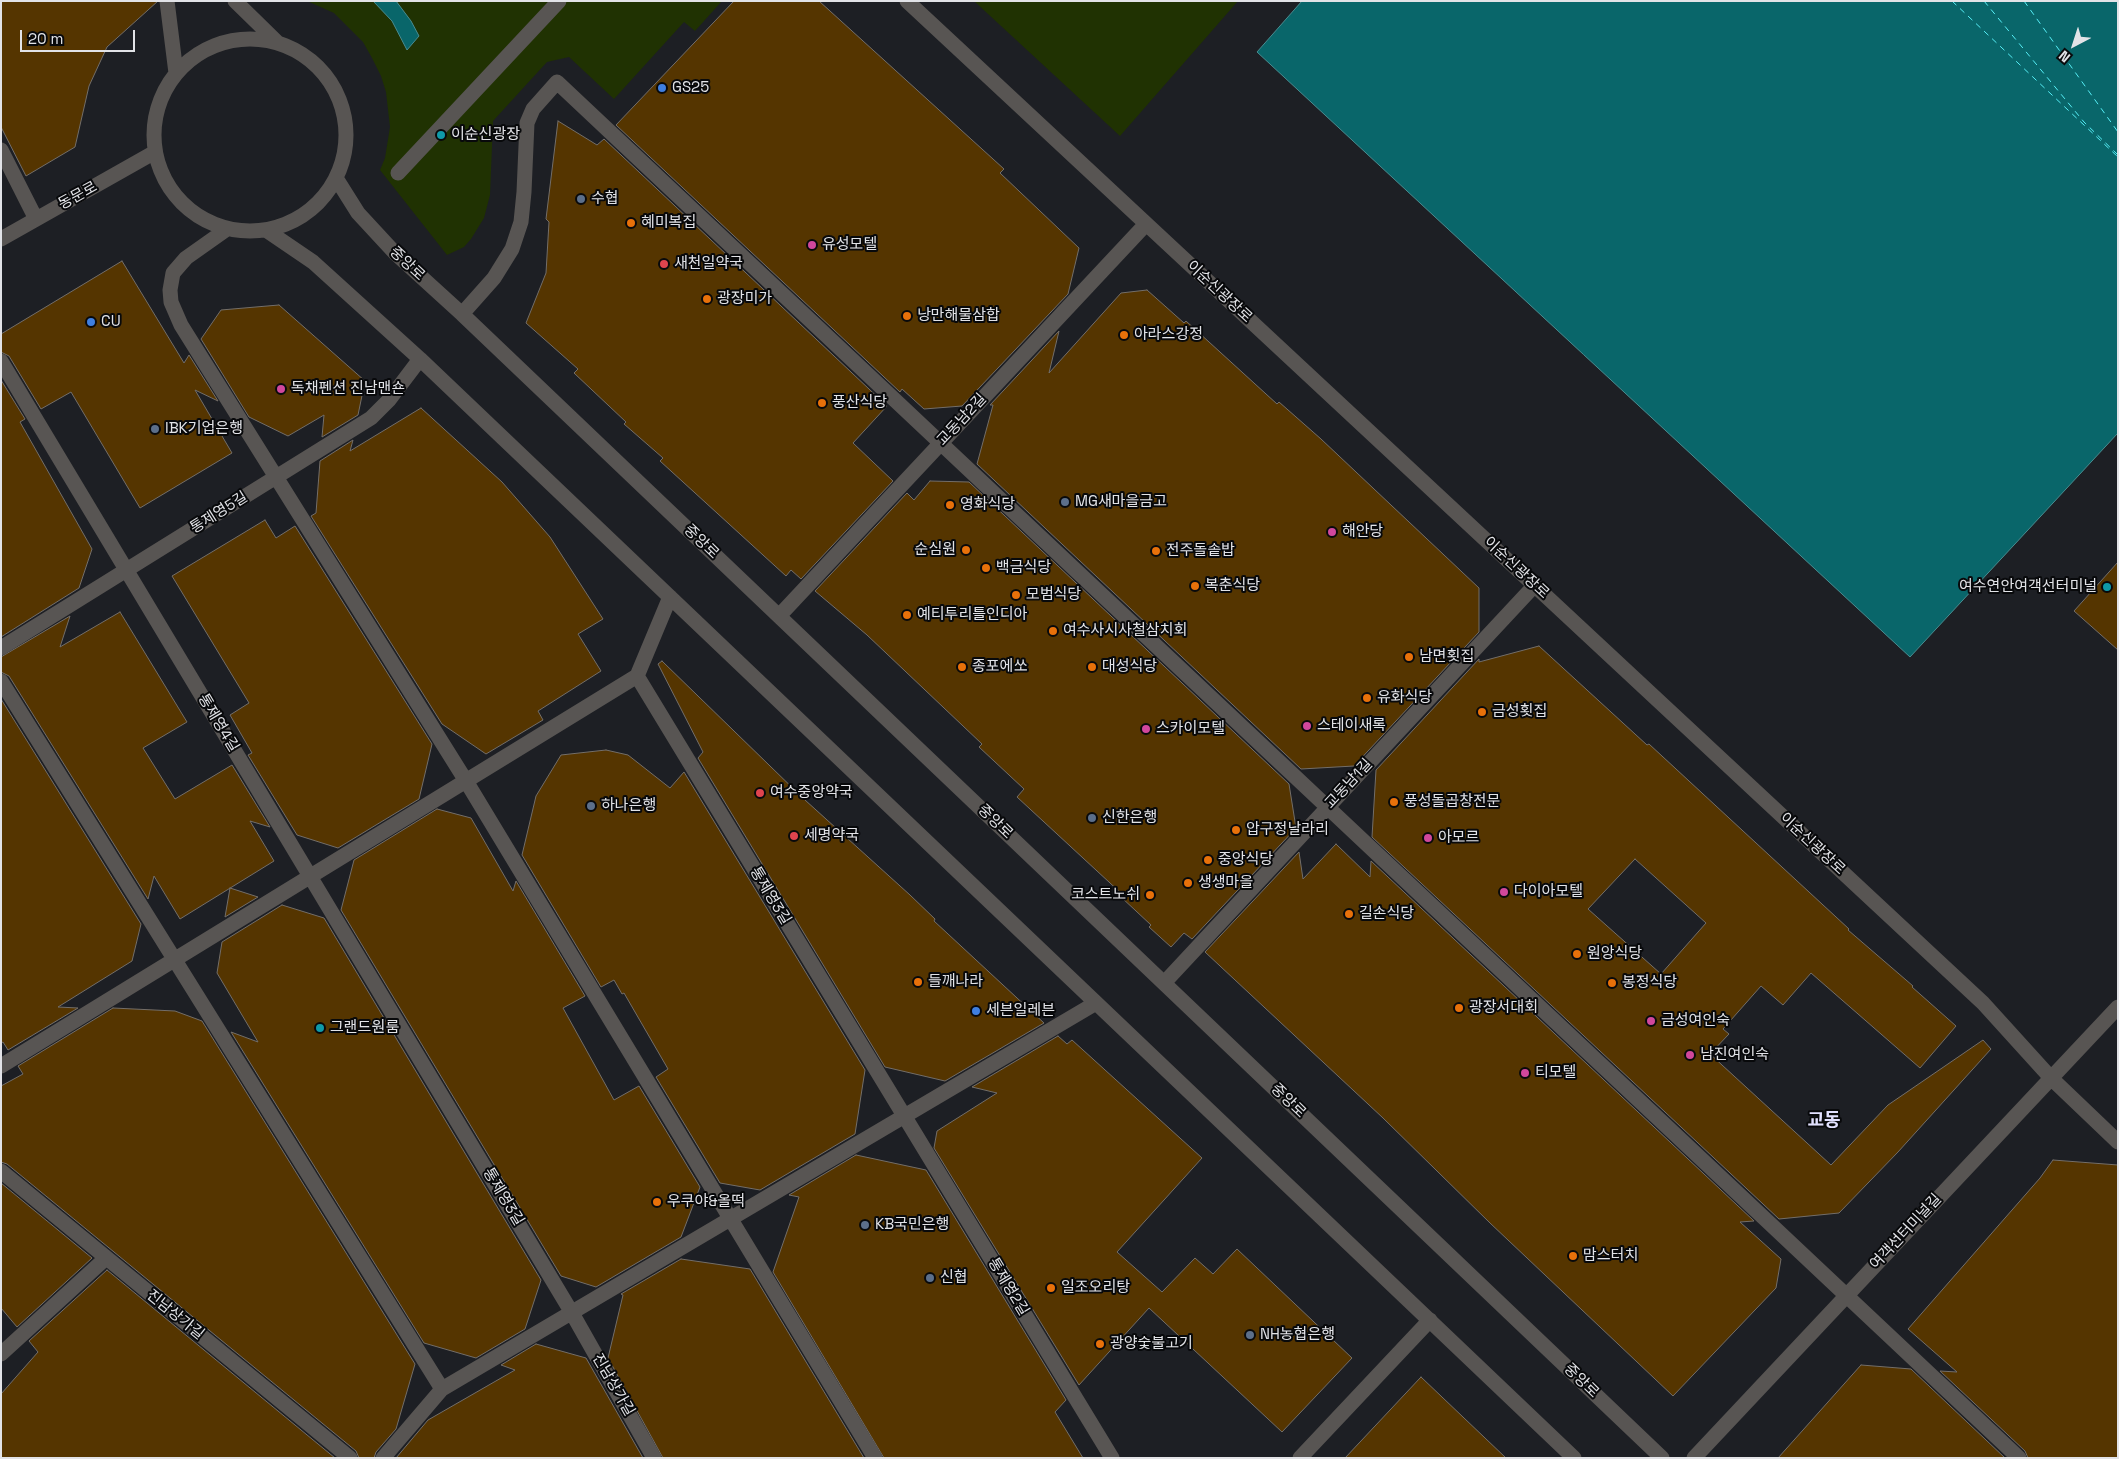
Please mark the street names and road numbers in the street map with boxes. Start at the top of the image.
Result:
street label: 동문로 [56,178,100,214]
street label: 중앙로 [386,243,428,285]
street label: 이순신광장로 [1183,257,1255,327]
street label: 교동남2길 [934,390,990,450]
street label: 통제영5길 [187,488,251,538]
street label: 중앙로 [680,521,722,563]
street label: 이순신광장로 [1480,533,1552,603]
street label: 통제영4길 [194,691,242,755]
street label: 교동남1길 [1321,755,1377,813]
street label: 중앙로 [974,801,1016,843]
street label: 이순신광장로 [1776,809,1848,879]
street label: 통제영3길 [746,864,794,928]
street label: 중앙로 [1267,1080,1309,1122]
street label: 통제영3길 [479,1165,527,1229]
street label: 여객선터미널길 [1866,1191,1946,1273]
street label: 통제영2길 [984,1255,1032,1319]
street label: 진남상가길 [143,1286,207,1344]
street label: 진남상가길 [588,1351,638,1419]
street label: 중앙로 [1560,1360,1602,1402]

